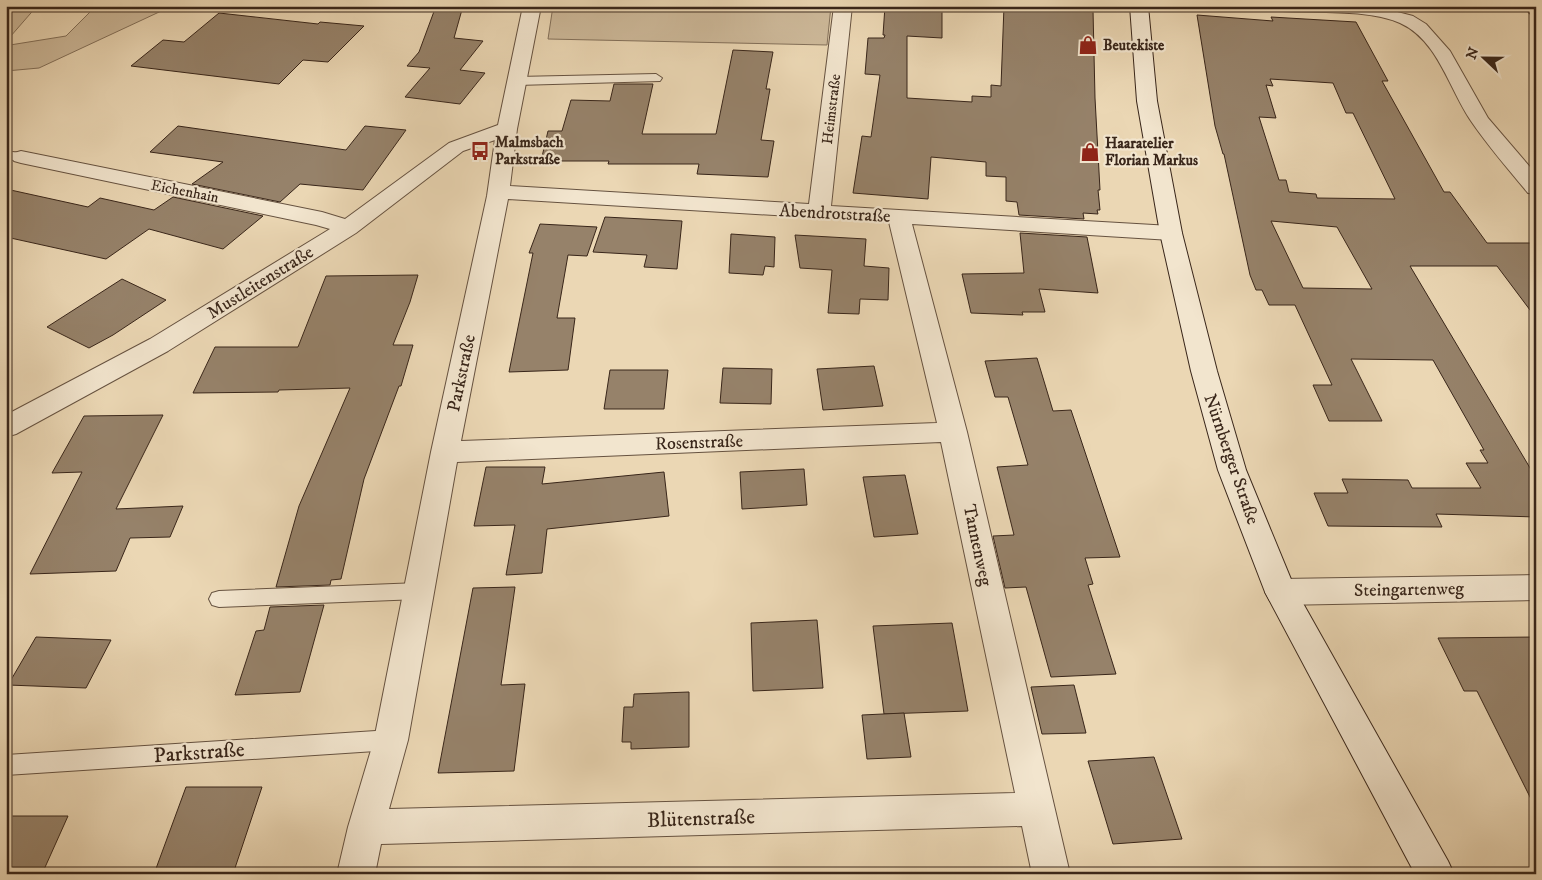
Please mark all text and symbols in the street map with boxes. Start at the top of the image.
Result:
north arrow [1460,32,1510,82]
shop icon: Beutekiste [1077,34,1099,56]
place label: Beutekiste [1103,36,1165,55]
text: N [1462,44,1484,62]
street label: Heimstraße [818,73,845,145]
place label: Malmsbach Parkstraße [495,133,564,169]
place label: Haaratelier Florian Markus [1105,134,1198,170]
bus stop icon: Malmsbach Parkstraße [469,140,491,162]
shop icon: Haaratelier Florian Markus [1079,141,1101,163]
street label: Eichenhain [149,176,221,207]
street label: Abendrotstraße [779,200,891,228]
street label: Mustleitenstraße [203,241,318,324]
street label: Parkstraße [443,333,481,414]
street label: Nürnberger Straße [1198,391,1264,527]
street label: Rosenstraße [655,430,743,456]
street label: Tannenweg [958,502,996,588]
street label: Steingartenweg [1354,578,1464,602]
street label: Parkstraße [153,737,246,769]
street label: Blütenstraße [647,804,756,834]

